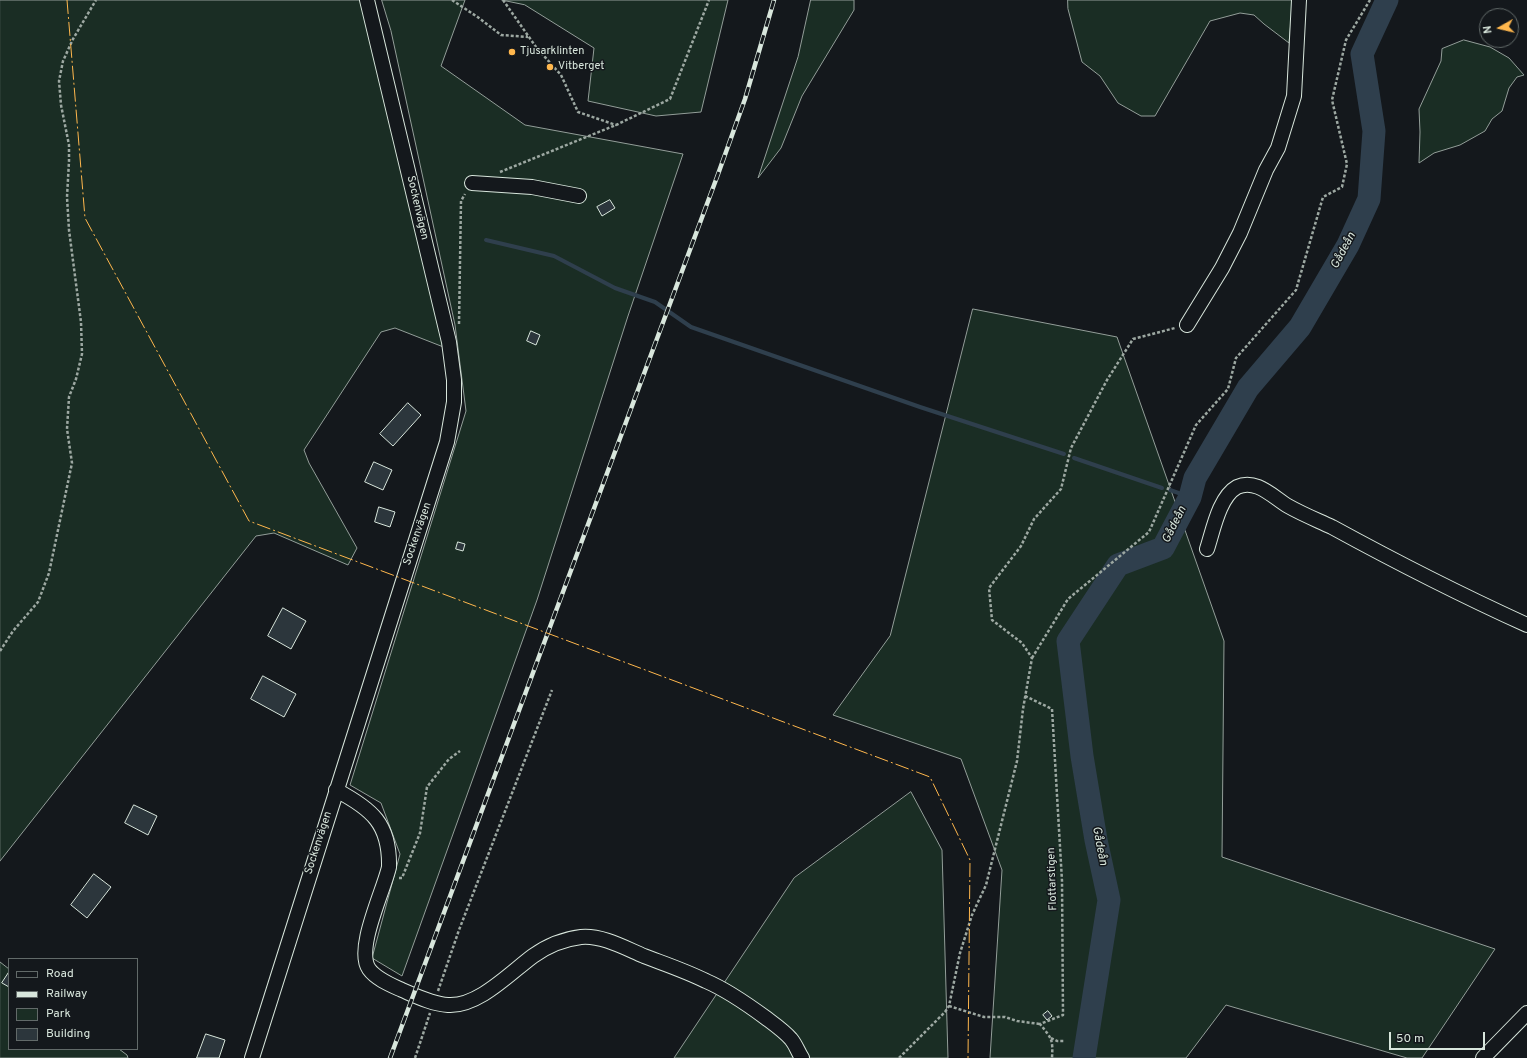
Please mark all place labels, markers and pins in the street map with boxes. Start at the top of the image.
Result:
place label: Tjusarklinten [520,45,584,59]
marker: Tjusarklinten [507,47,517,57]
place label: Vitberget [558,60,604,74]
marker: Vitberget [545,62,555,72]

